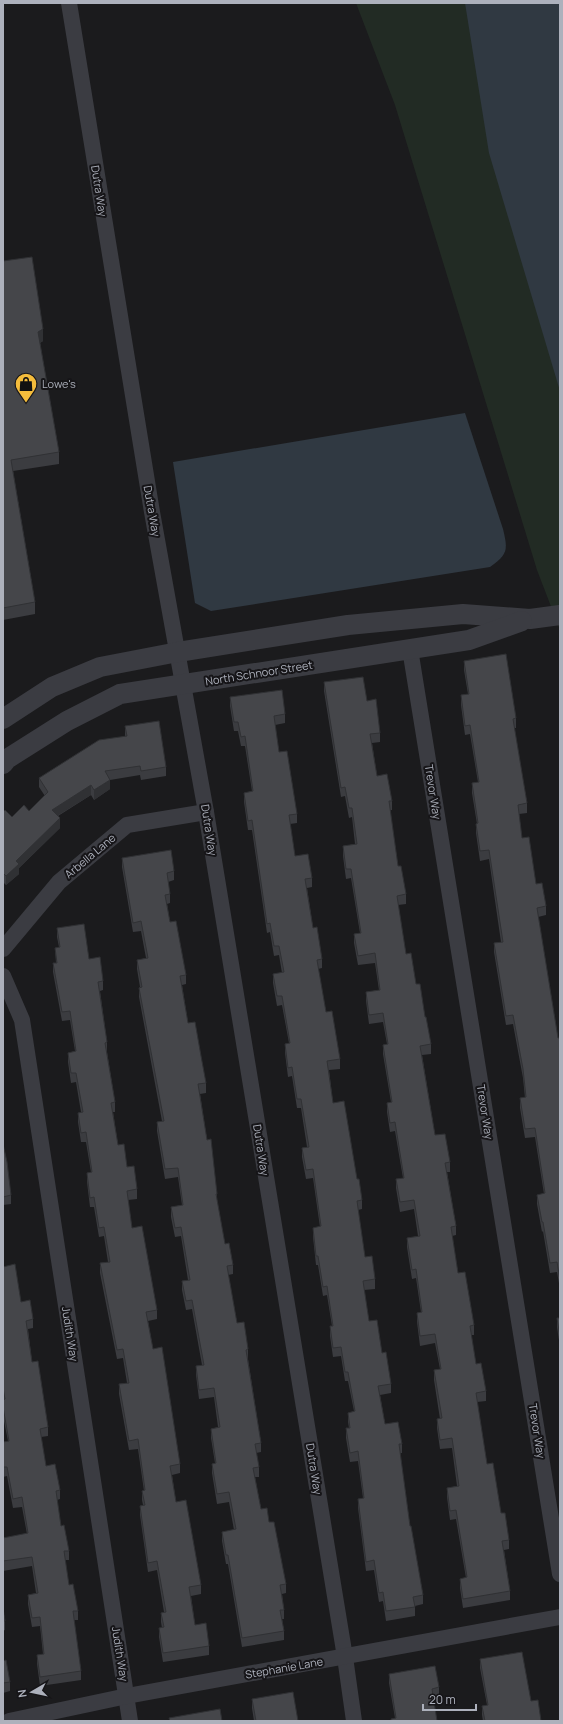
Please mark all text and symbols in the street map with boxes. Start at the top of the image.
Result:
street label: Dutra Way [88,164,111,218]
shop icon: Lowe's [13,371,39,404]
place label: Lowe's [42,376,76,391]
street label: Dutra Way [141,484,164,538]
street label: North Schnoor Street [204,657,314,688]
street label: Trevor Way [422,763,445,821]
street label: Dutra Way [198,803,221,857]
street label: Arbella Lane [61,830,119,881]
street label: Trevor Way [474,1083,497,1141]
street label: Dutra Way [250,1123,273,1177]
street label: Judith Way [59,1305,82,1363]
street label: Trevor Way [526,1402,549,1460]
street label: Dutra Way [303,1442,326,1496]
street label: Judith Way [109,1625,132,1683]
street label: Stephanie Lane [244,1653,325,1682]
north arrow [12,1672,52,1712]
scale bar [423,1686,476,1712]
text: N [14,1688,30,1699]
text: 20 m [429,1691,456,1708]

